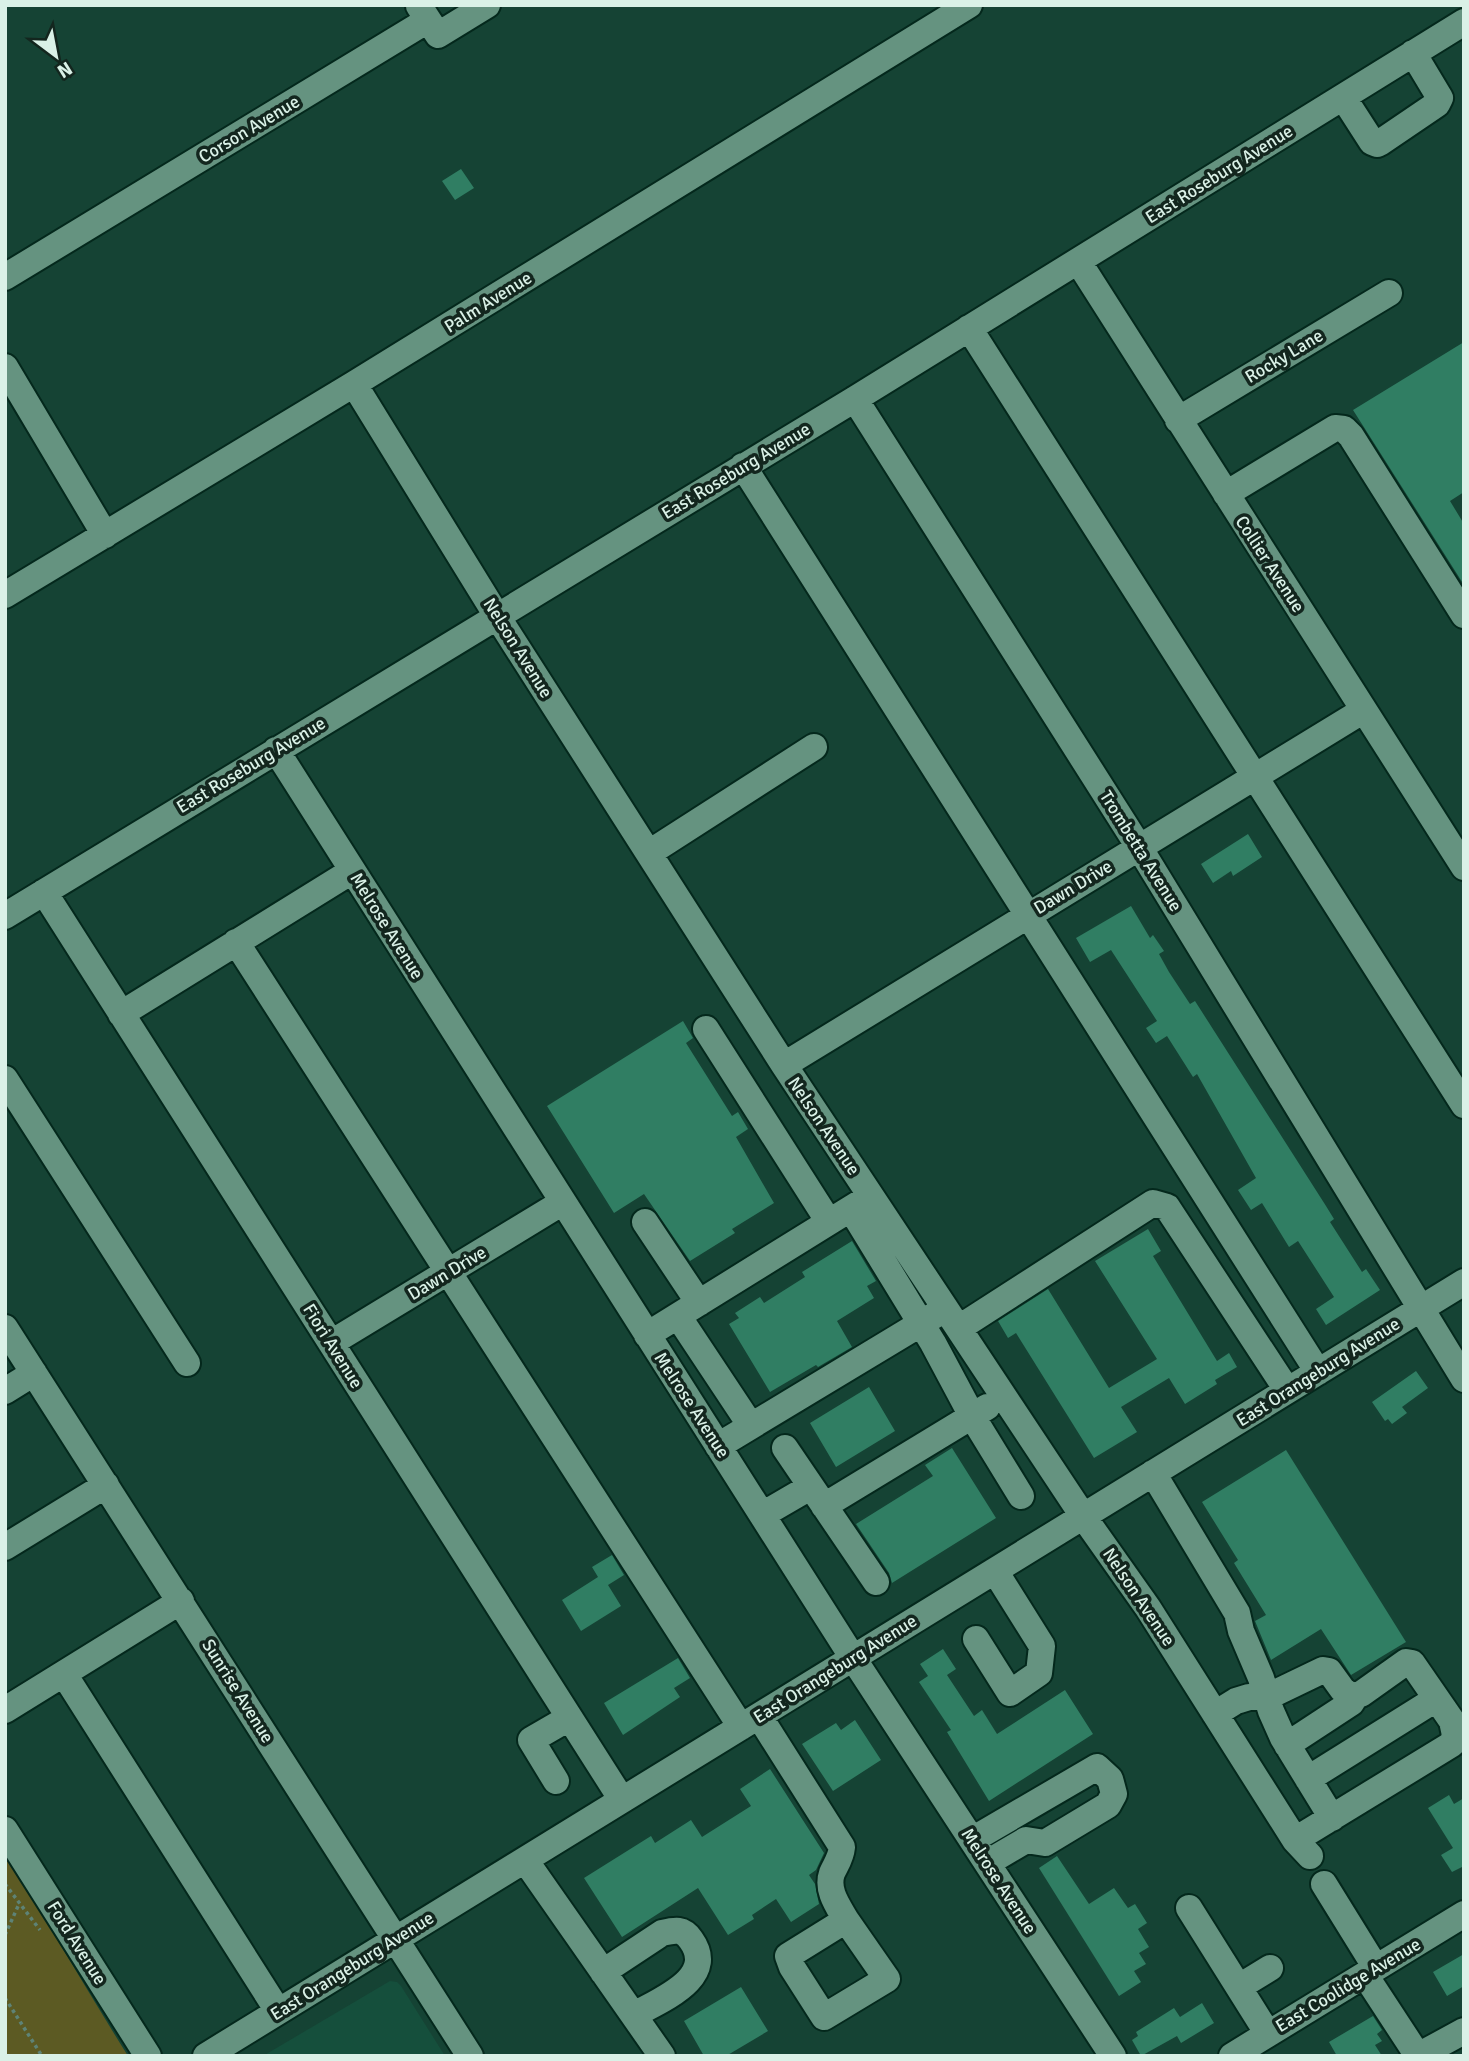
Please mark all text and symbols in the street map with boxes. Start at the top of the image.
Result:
north arrow [21,21,91,91]
text: N [53,56,76,83]
street label: Corson Avenue [194,90,304,168]
street label: East Roseburg Avenue [1141,120,1297,228]
street label: Palm Avenue [440,266,536,338]
street label: Rocky Lane [1241,324,1327,388]
street label: East Roseburg Avenue [658,418,814,524]
street label: Collier Avenue [1231,511,1309,617]
street label: Nelson Avenue [479,594,557,702]
street label: East Roseburg Avenue [173,712,329,818]
street label: Trombetta Avenue [1095,786,1187,916]
street label: Dawn Drive [1030,855,1116,919]
street label: Melrose Avenue [345,869,429,983]
street label: Nelson Avenue [783,1073,865,1179]
street label: Dawn Drive [404,1241,490,1305]
street label: Fiori Avenue [298,1300,368,1392]
street label: East Orangeburg Avenue [1232,1313,1404,1431]
street label: Melrose Avenue [650,1348,734,1462]
street label: Nelson Avenue [1098,1544,1180,1650]
street label: East Orangeburg Avenue [749,1610,921,1728]
street label: Sunrise Avenue [197,1635,279,1747]
street label: Melrose Avenue [957,1824,1041,1938]
street label: Ford Avenue [43,1897,111,1989]
street label: East Orangeburg Avenue [266,1907,438,2025]
street label: East Coolidge Avenue [1272,1933,1424,2037]

